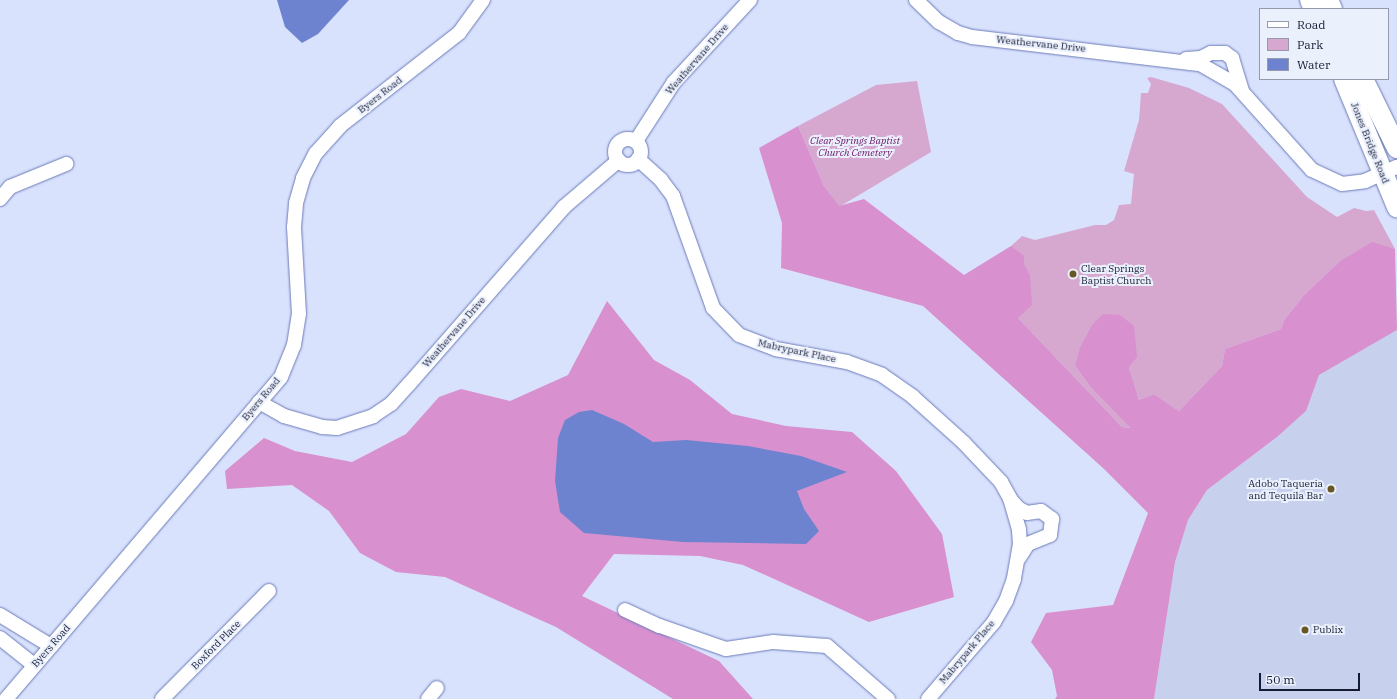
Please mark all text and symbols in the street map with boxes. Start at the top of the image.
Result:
legend [1259,8,1389,80]
text: Road [1297,17,1326,32]
street label: Weathervane Drive [663,21,731,97]
street label: Weathervane Drive [996,33,1086,55]
text: Park [1297,37,1323,52]
text: Water [1297,57,1330,72]
street label: Byers Road [356,74,404,116]
street label: Jones Bridge Road [1348,101,1392,185]
park label: Clear Springs Baptist Church Cemetery [810,134,900,158]
place label: Clear Springs Baptist Church [1081,262,1151,286]
marker: Clear Springs Baptist Church [1068,269,1078,279]
street label: Weathervane Drive [420,294,488,370]
street label: Mabrypark Place [757,337,837,365]
street label: Byers Road [239,375,283,423]
place label: Adobo Taqueria and Tequila Bar [1248,477,1323,500]
marker: Adobo Taqueria and Tequila Bar [1326,484,1336,494]
street label: Boxford Place [189,618,243,672]
street label: Mabrypark Place [937,618,997,686]
street label: Byers Road [29,622,73,670]
place label: Publix [1313,624,1343,636]
marker: Publix [1300,625,1310,635]
scale bar [1261,665,1362,691]
text: 50 m [1266,672,1295,687]

